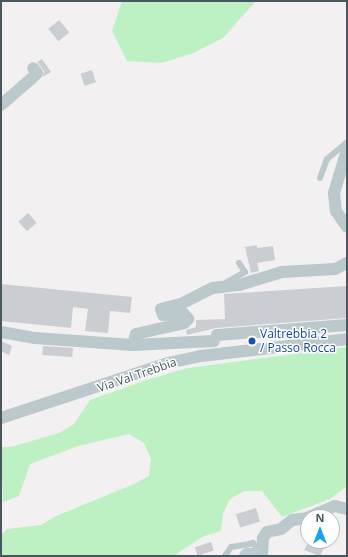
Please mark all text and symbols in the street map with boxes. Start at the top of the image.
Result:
place label: Valtrebbia 2 / Passo Rocca [260,327,336,355]
marker: Valtrebbia 2 / Passo Rocca [247,336,257,346]
street label: Via Val Trebbia [96,355,178,395]
north arrow [300,509,340,549]
text: N [316,510,324,525]

